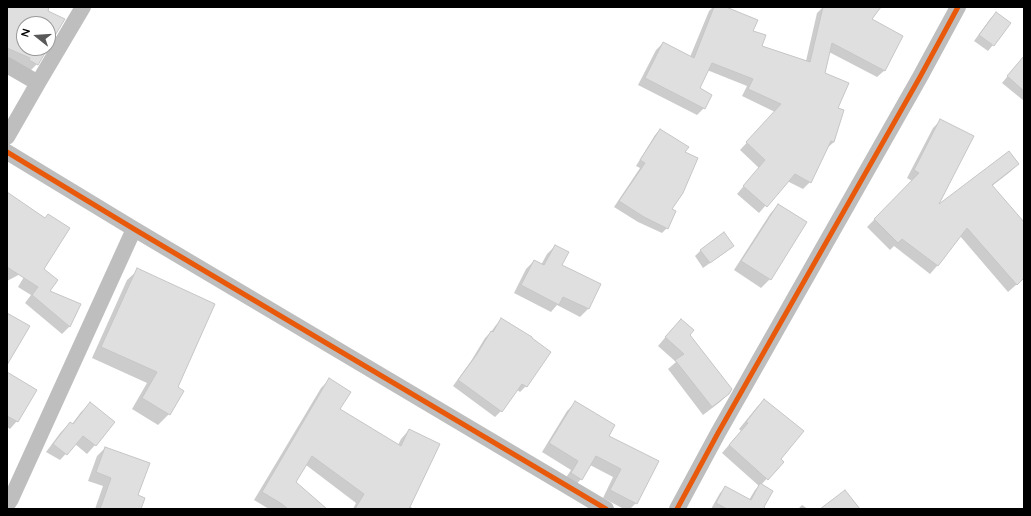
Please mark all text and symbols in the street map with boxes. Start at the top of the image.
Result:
north arrow [16,16,56,56]
text: N [18,27,33,39]

